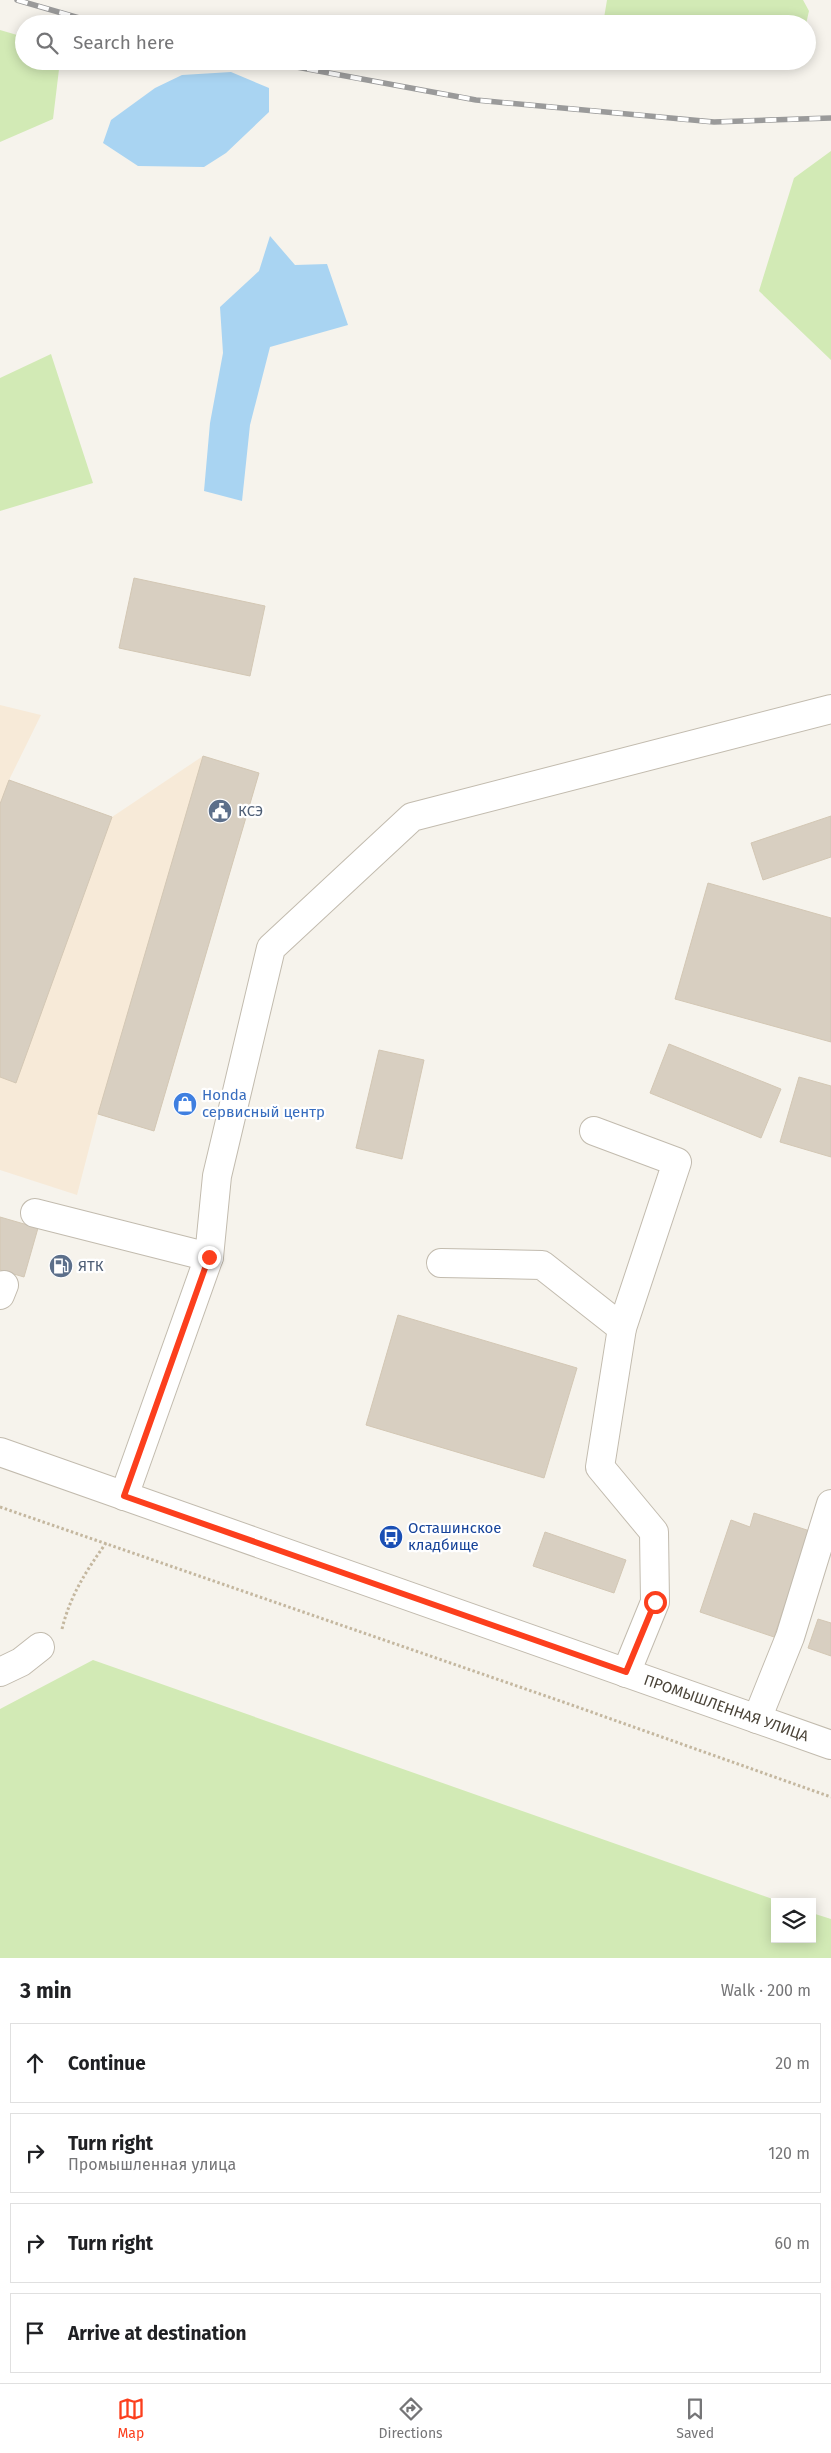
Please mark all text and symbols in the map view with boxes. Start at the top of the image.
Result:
search box [15,15,816,70]
icon: search [33,29,61,57]
text: Search here [73,31,174,54]
public building icon: КСЭ [207,798,233,824]
place label: КСЭ [238,802,263,820]
place label: Honda сервисный центр [202,1086,325,1121]
shop icon: Honda сервисный центр [172,1091,198,1117]
route end [198,1246,221,1269]
fuel station icon: ЯТК [48,1253,74,1279]
place label: ЯТК [78,1257,104,1275]
place label: Осташинское кладбище [408,1519,501,1554]
bus stop icon: Осташинское кладбище [378,1524,404,1550]
route start [644,1591,667,1614]
street label: ПРОМЫШЛЕННАЯ УЛИЦА [641,1671,811,1746]
map controls [771,1898,816,1943]
button: layers [771,1898,816,1943]
text: 3 min [20,1978,72,2004]
text: Walk · 200 m [721,1981,811,2000]
icon: ahead [21,2049,49,2077]
text: Continue [68,2052,146,2075]
text: 20 m [775,2054,810,2073]
text: Turn right [68,2132,153,2155]
icon: right [21,2139,49,2167]
text: 120 m [768,2144,810,2163]
text: Промышленная улица [68,2155,236,2174]
icon: right [21,2229,49,2257]
text: Turn right [68,2232,153,2255]
text: 60 m [775,2234,810,2253]
icon: arrive [21,2319,49,2347]
text: Arrive at destination [68,2322,247,2345]
tab: Map [117,2395,145,2442]
tab: Directions [378,2395,443,2442]
tab: Saved [676,2395,714,2442]

